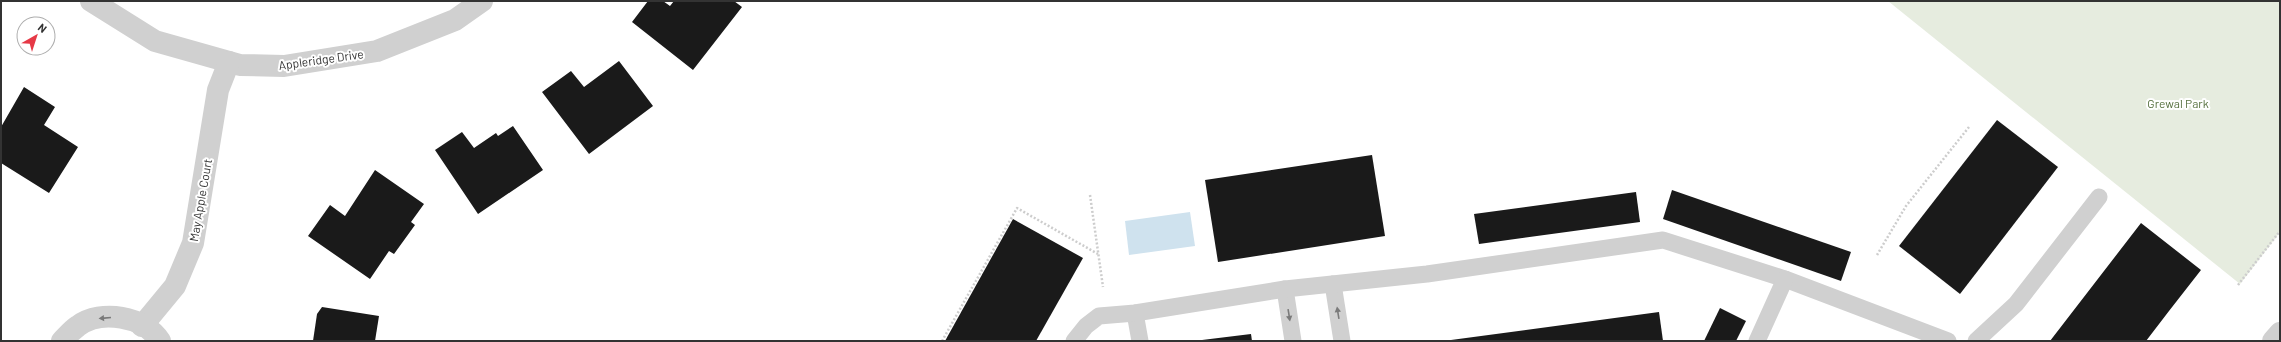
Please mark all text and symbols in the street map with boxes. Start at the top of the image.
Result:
north arrow [16,16,56,56]
text: N [36,20,50,35]
street label: Appleridge Drive [278,46,364,72]
park label: Grewal Park [2147,96,2209,110]
street label: May Apple Court [186,158,214,242]
one-way arrow [1334,306,1340,319]
one-way arrow [1286,309,1292,321]
one-way arrow [99,314,111,321]

